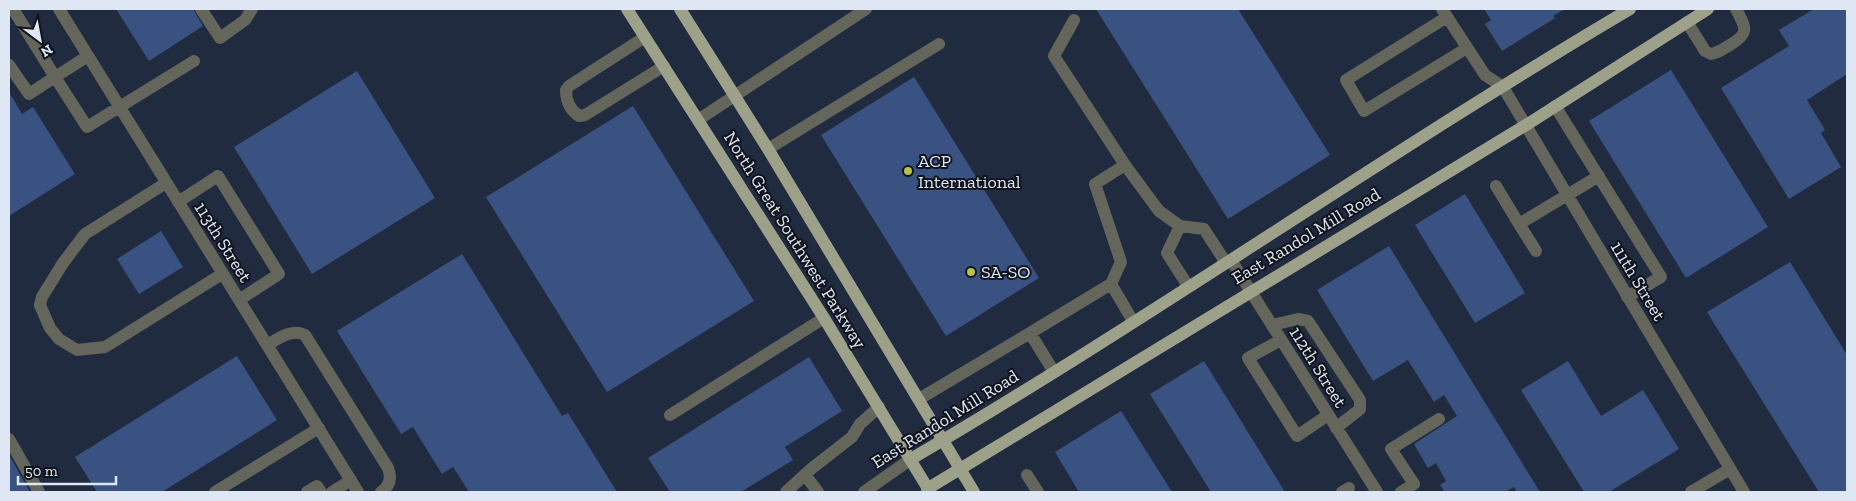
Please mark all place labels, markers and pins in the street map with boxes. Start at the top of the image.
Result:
place label: ACP International [918,150,1021,193]
marker: ACP International [902,165,914,177]
place label: SA-SO [981,261,1030,283]
marker: SA-SO [965,266,977,278]

